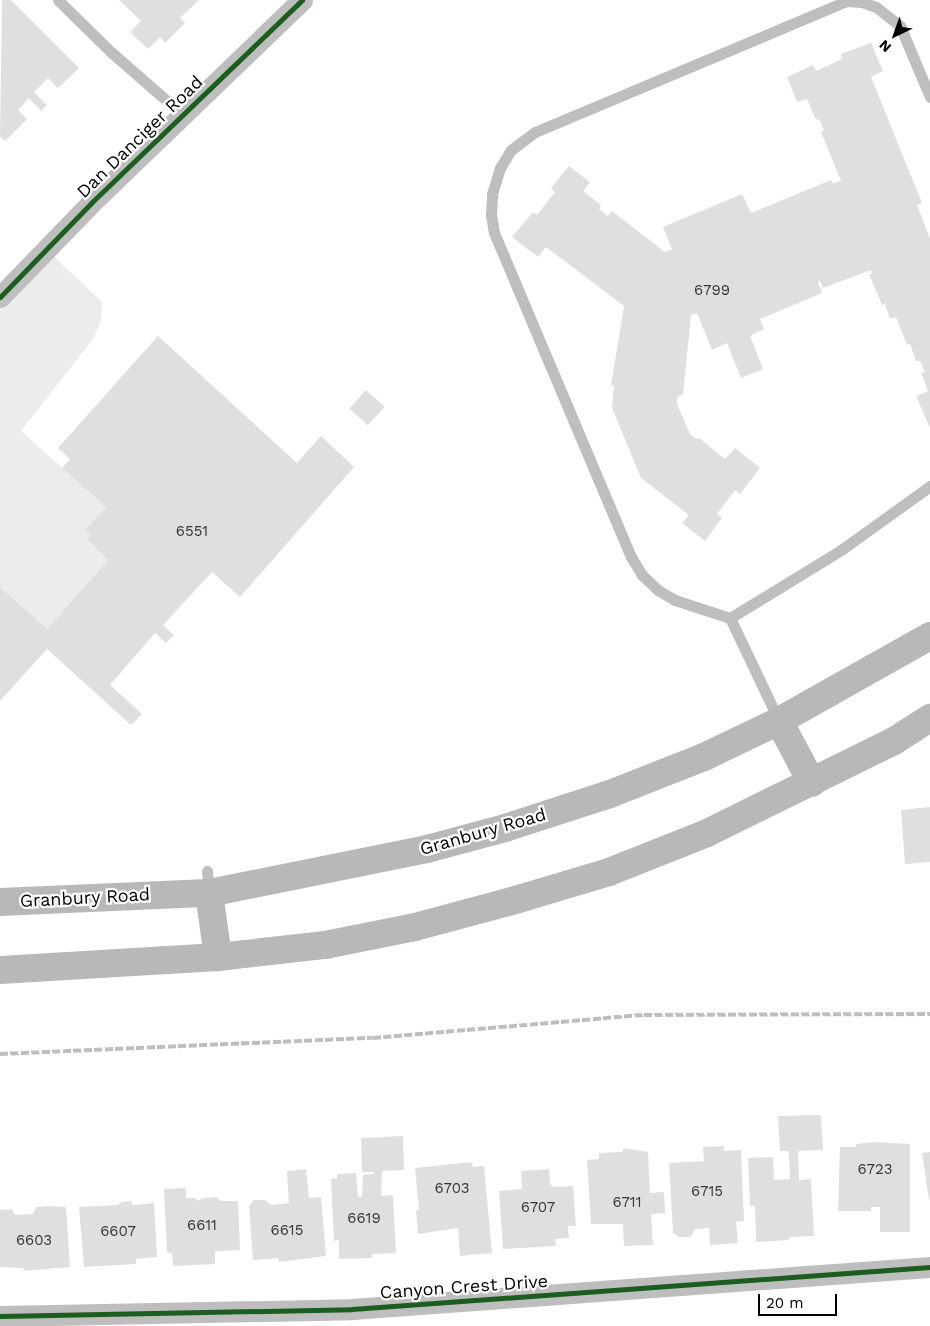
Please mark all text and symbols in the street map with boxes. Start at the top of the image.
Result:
north arrow [870,10,920,60]
text: N [876,37,894,56]
street label: Dan Danciger Road [72,71,208,203]
house number: 6799 [694,282,730,300]
house number: 6551 [176,523,208,541]
street label: Granbury Road [417,804,549,860]
street label: Granbury Road [19,884,151,912]
house number: 6723 [858,1161,892,1179]
house number: 6703 [435,1180,469,1198]
house number: 6715 [691,1183,723,1201]
house number: 6711 [612,1194,642,1212]
house number: 6707 [521,1199,555,1217]
house number: 6619 [347,1210,381,1228]
house number: 6611 [187,1217,217,1235]
house number: 6615 [271,1222,303,1240]
house number: 6607 [100,1223,136,1241]
house number: 6603 [16,1232,52,1250]
street label: Canyon Crest Drive [379,1270,549,1304]
scale bar [760,1284,839,1316]
text: 20 m [766,1294,804,1312]

